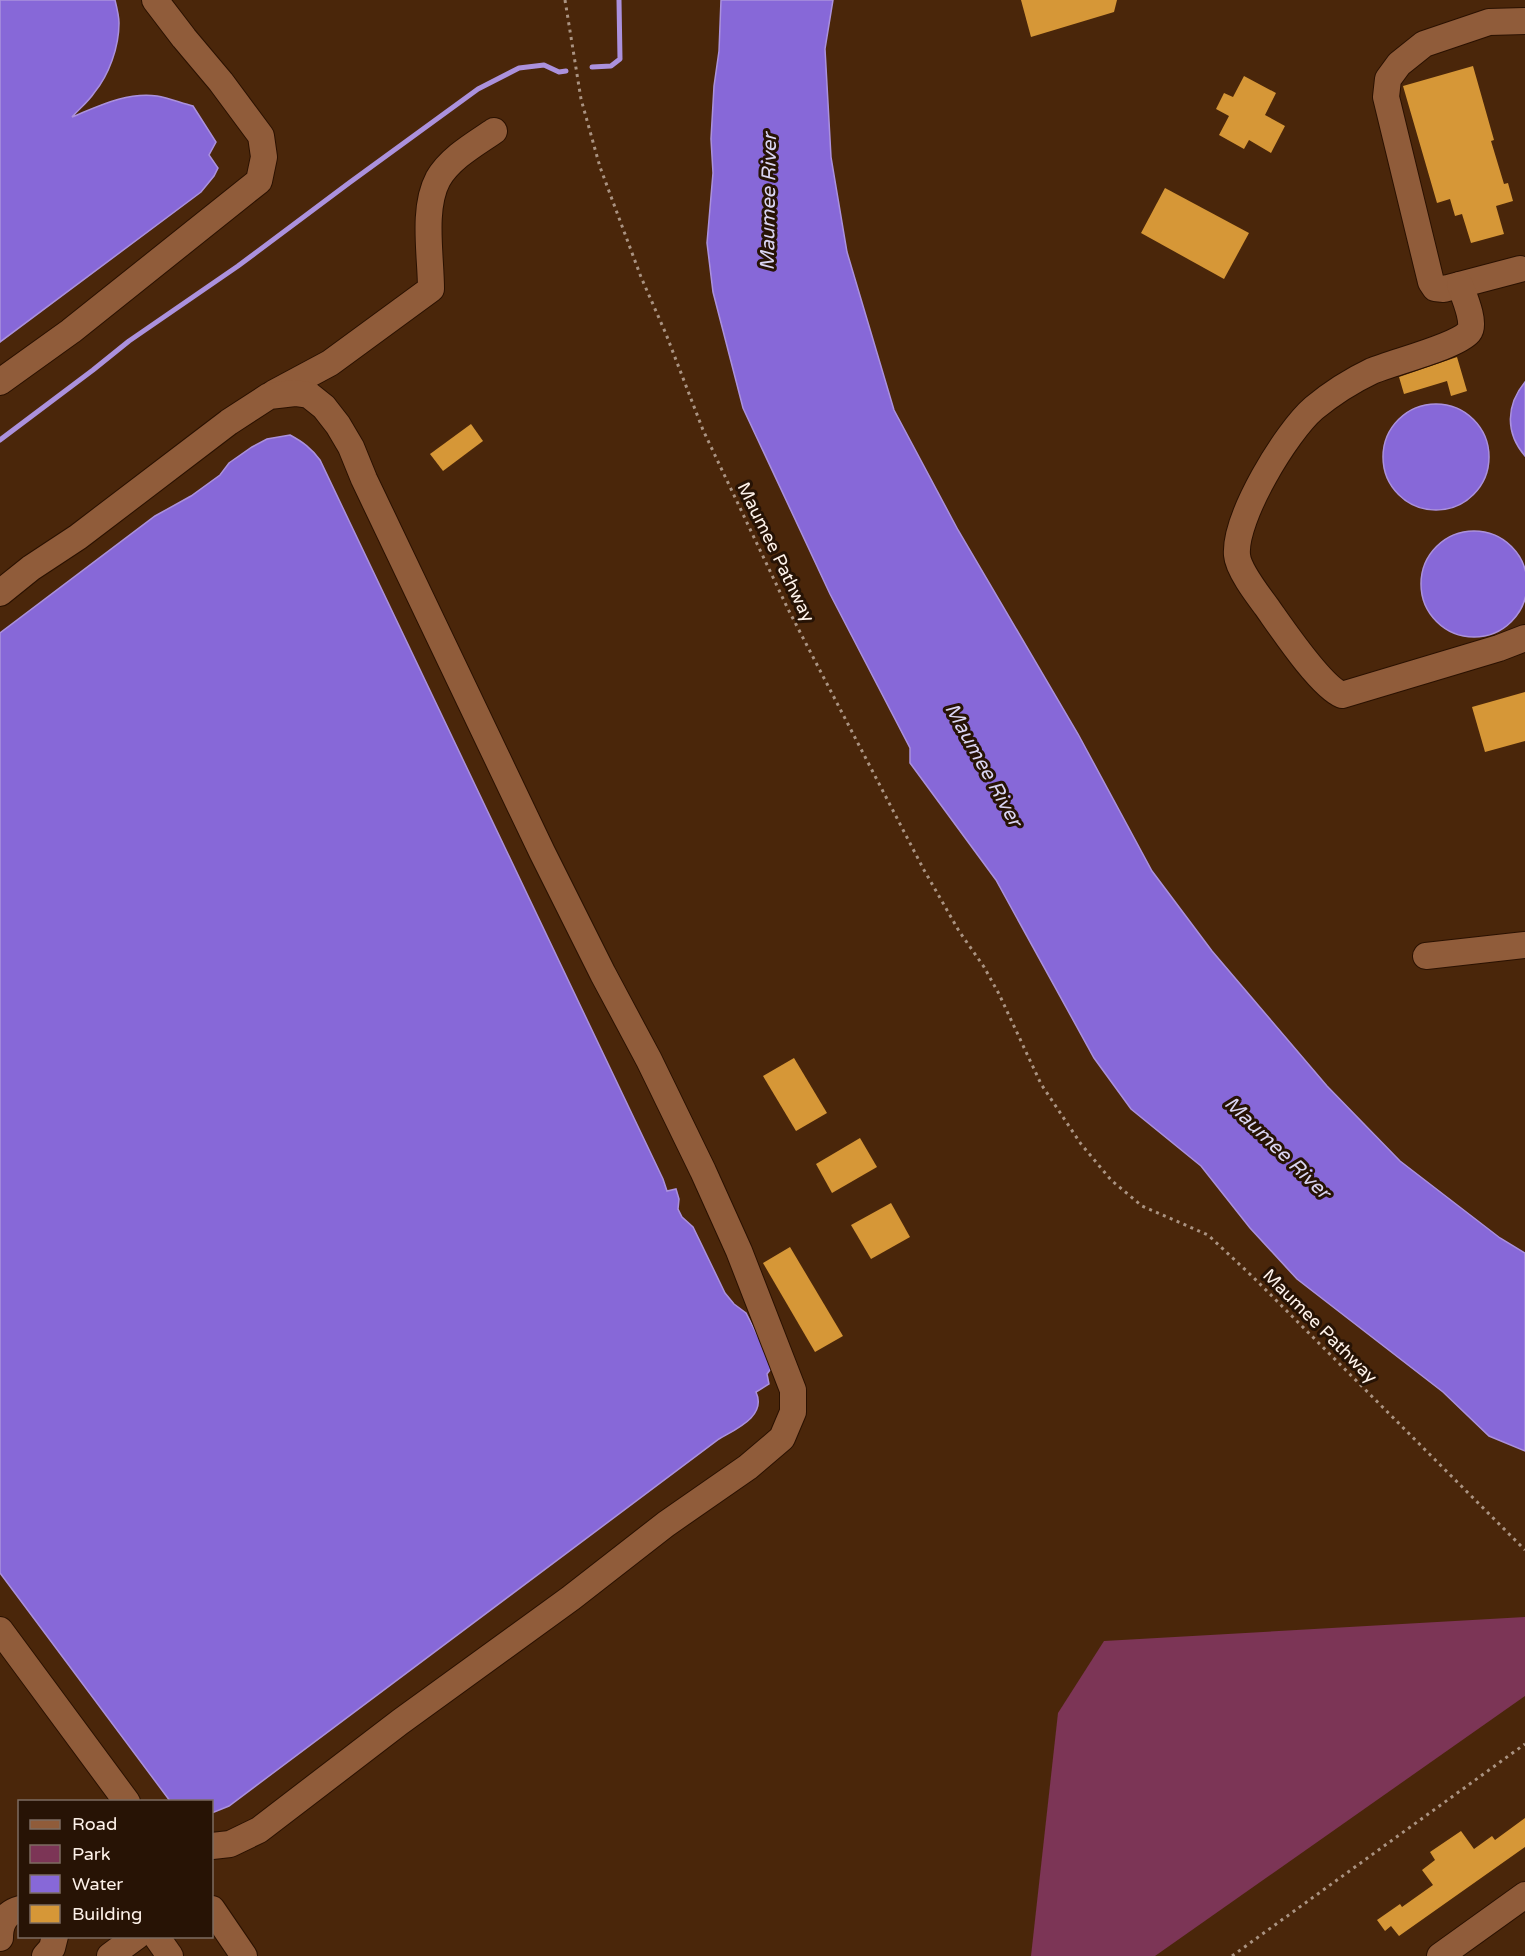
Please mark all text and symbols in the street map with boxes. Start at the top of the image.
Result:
water label: Maumee River [756,131,782,271]
street label: Maumee Pathway [733,478,820,626]
water label: Maumee River [939,699,1028,833]
water label: Maumee River [1219,1092,1336,1206]
street label: Maumee Pathway [1258,1264,1382,1388]
legend [18,1800,213,1938]
text: Road [72,1813,117,1835]
text: Park [72,1843,111,1865]
text: Water [72,1873,123,1895]
text: Building [72,1903,142,1925]

